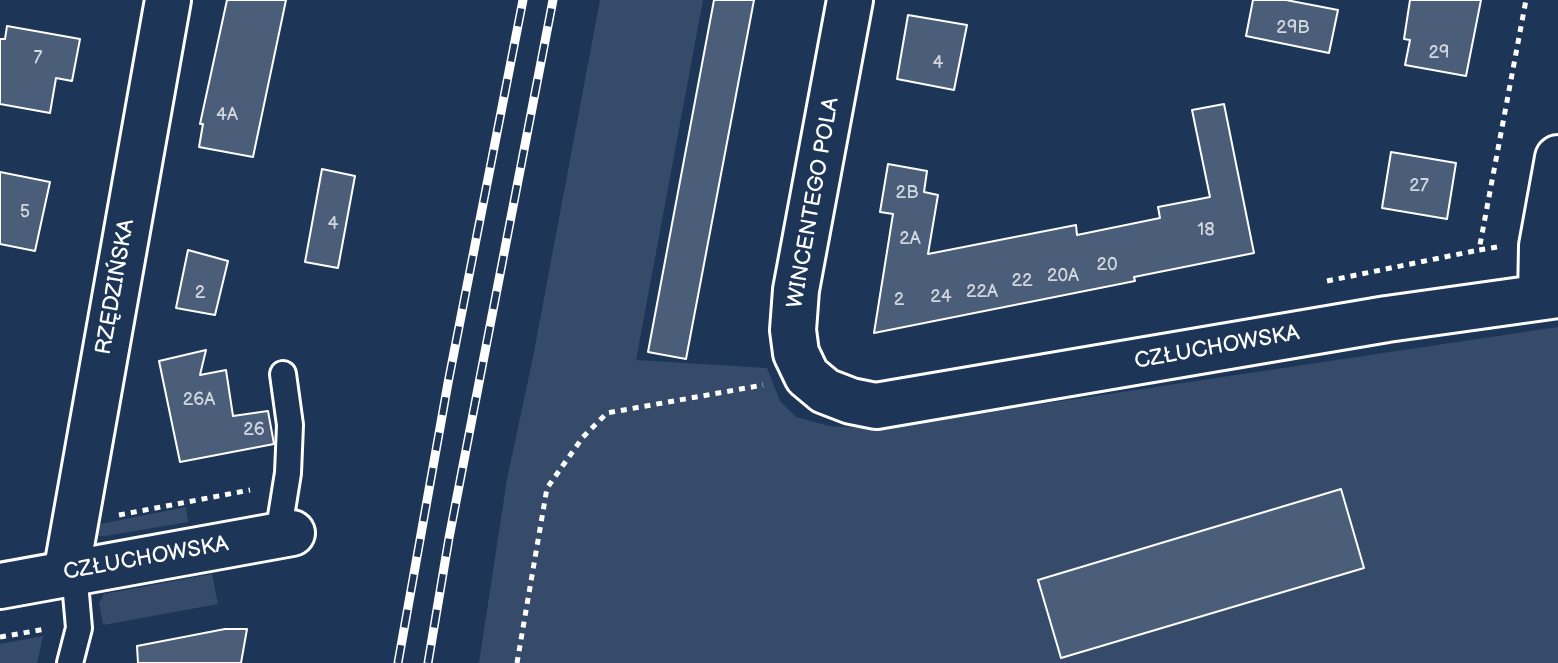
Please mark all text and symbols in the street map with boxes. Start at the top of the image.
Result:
house number: 29B [1276,17,1310,39]
house number: 29 [1428,42,1450,64]
house number: 7 [34,47,42,69]
house number: 4 [933,52,943,74]
street label: WINCENTEGO POLA [782,96,846,310]
house number: 4A [216,104,238,126]
house number: 27 [1409,175,1429,197]
house number: 2B [896,182,918,204]
house number: 5 [20,201,30,223]
house number: 4 [328,213,338,235]
street label: RZĘDZIŃSKA [91,217,141,357]
house number: 18 [1197,219,1215,241]
house number: 2A [899,228,921,250]
house number: 20 [1096,254,1118,276]
house number: 20A [1047,265,1079,287]
house number: 22 [1011,270,1033,292]
house number: 22A [966,281,998,303]
house number: 2 [195,282,205,304]
house number: 24 [930,286,952,308]
house number: 2 [894,289,904,311]
street label: CZŁUCHOWSKA [1133,321,1301,375]
house number: 26A [183,389,215,411]
house number: 26 [243,419,265,441]
street label: CZŁUCHOWSKA [62,532,230,586]

